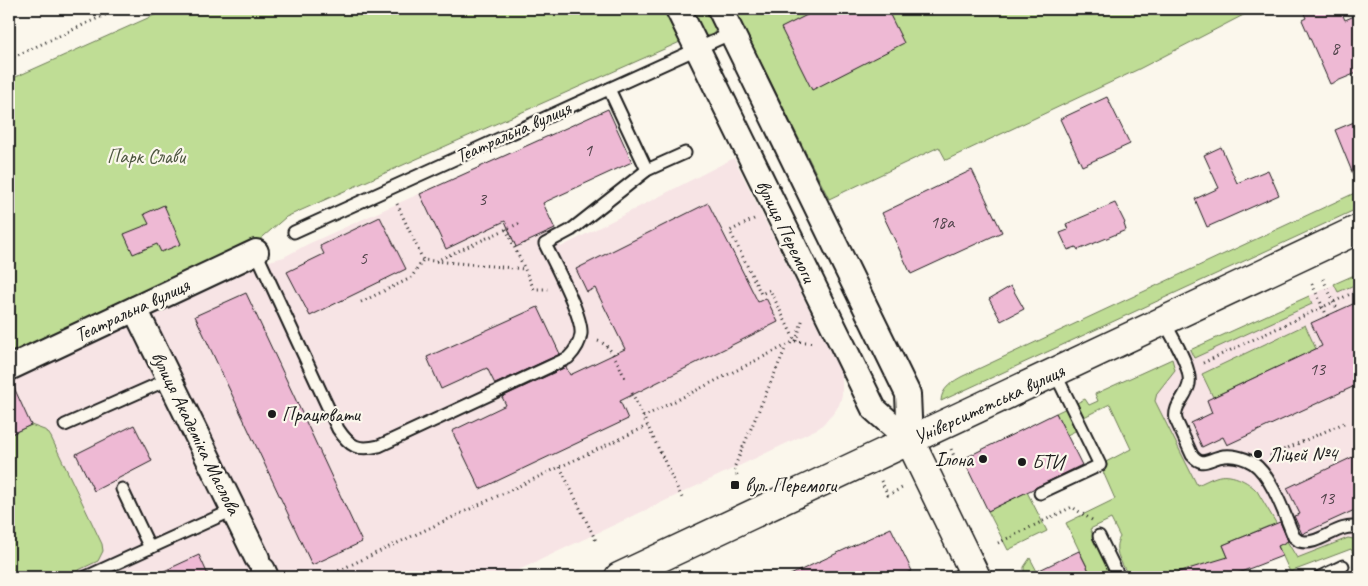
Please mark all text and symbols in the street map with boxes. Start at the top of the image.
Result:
house number: 8 [1331,37,1341,59]
street label: Театральна вулиця [451,95,575,169]
house number: 1 [584,139,593,161]
park label: Парк Слави [107,144,187,169]
street label: вулиця Перемоги [750,176,822,288]
house number: 3 [478,188,488,210]
house number: 18а [930,211,955,233]
house number: 5 [359,247,368,269]
street label: Театральна вулиця [71,272,194,348]
street label: вулиця Академіка Маслова [146,347,247,520]
street label: Університетська вулиця [910,358,1069,450]
house number: 13 [1309,358,1327,380]
place label: Працювати [282,402,362,427]
marker: Працювати [266,408,278,420]
place label: Ліцей №4 [1268,442,1339,467]
place label: Ілона [935,447,975,472]
marker: Ліцей №4 [1252,448,1264,460]
place label: БТИ [1032,450,1067,475]
marker: Ілона [977,453,989,465]
marker: БТИ [1016,456,1028,468]
place label: вул. Перемоги [745,473,838,498]
marker: вул. Перемоги [729,479,741,491]
house number: 13 [1318,487,1336,509]

